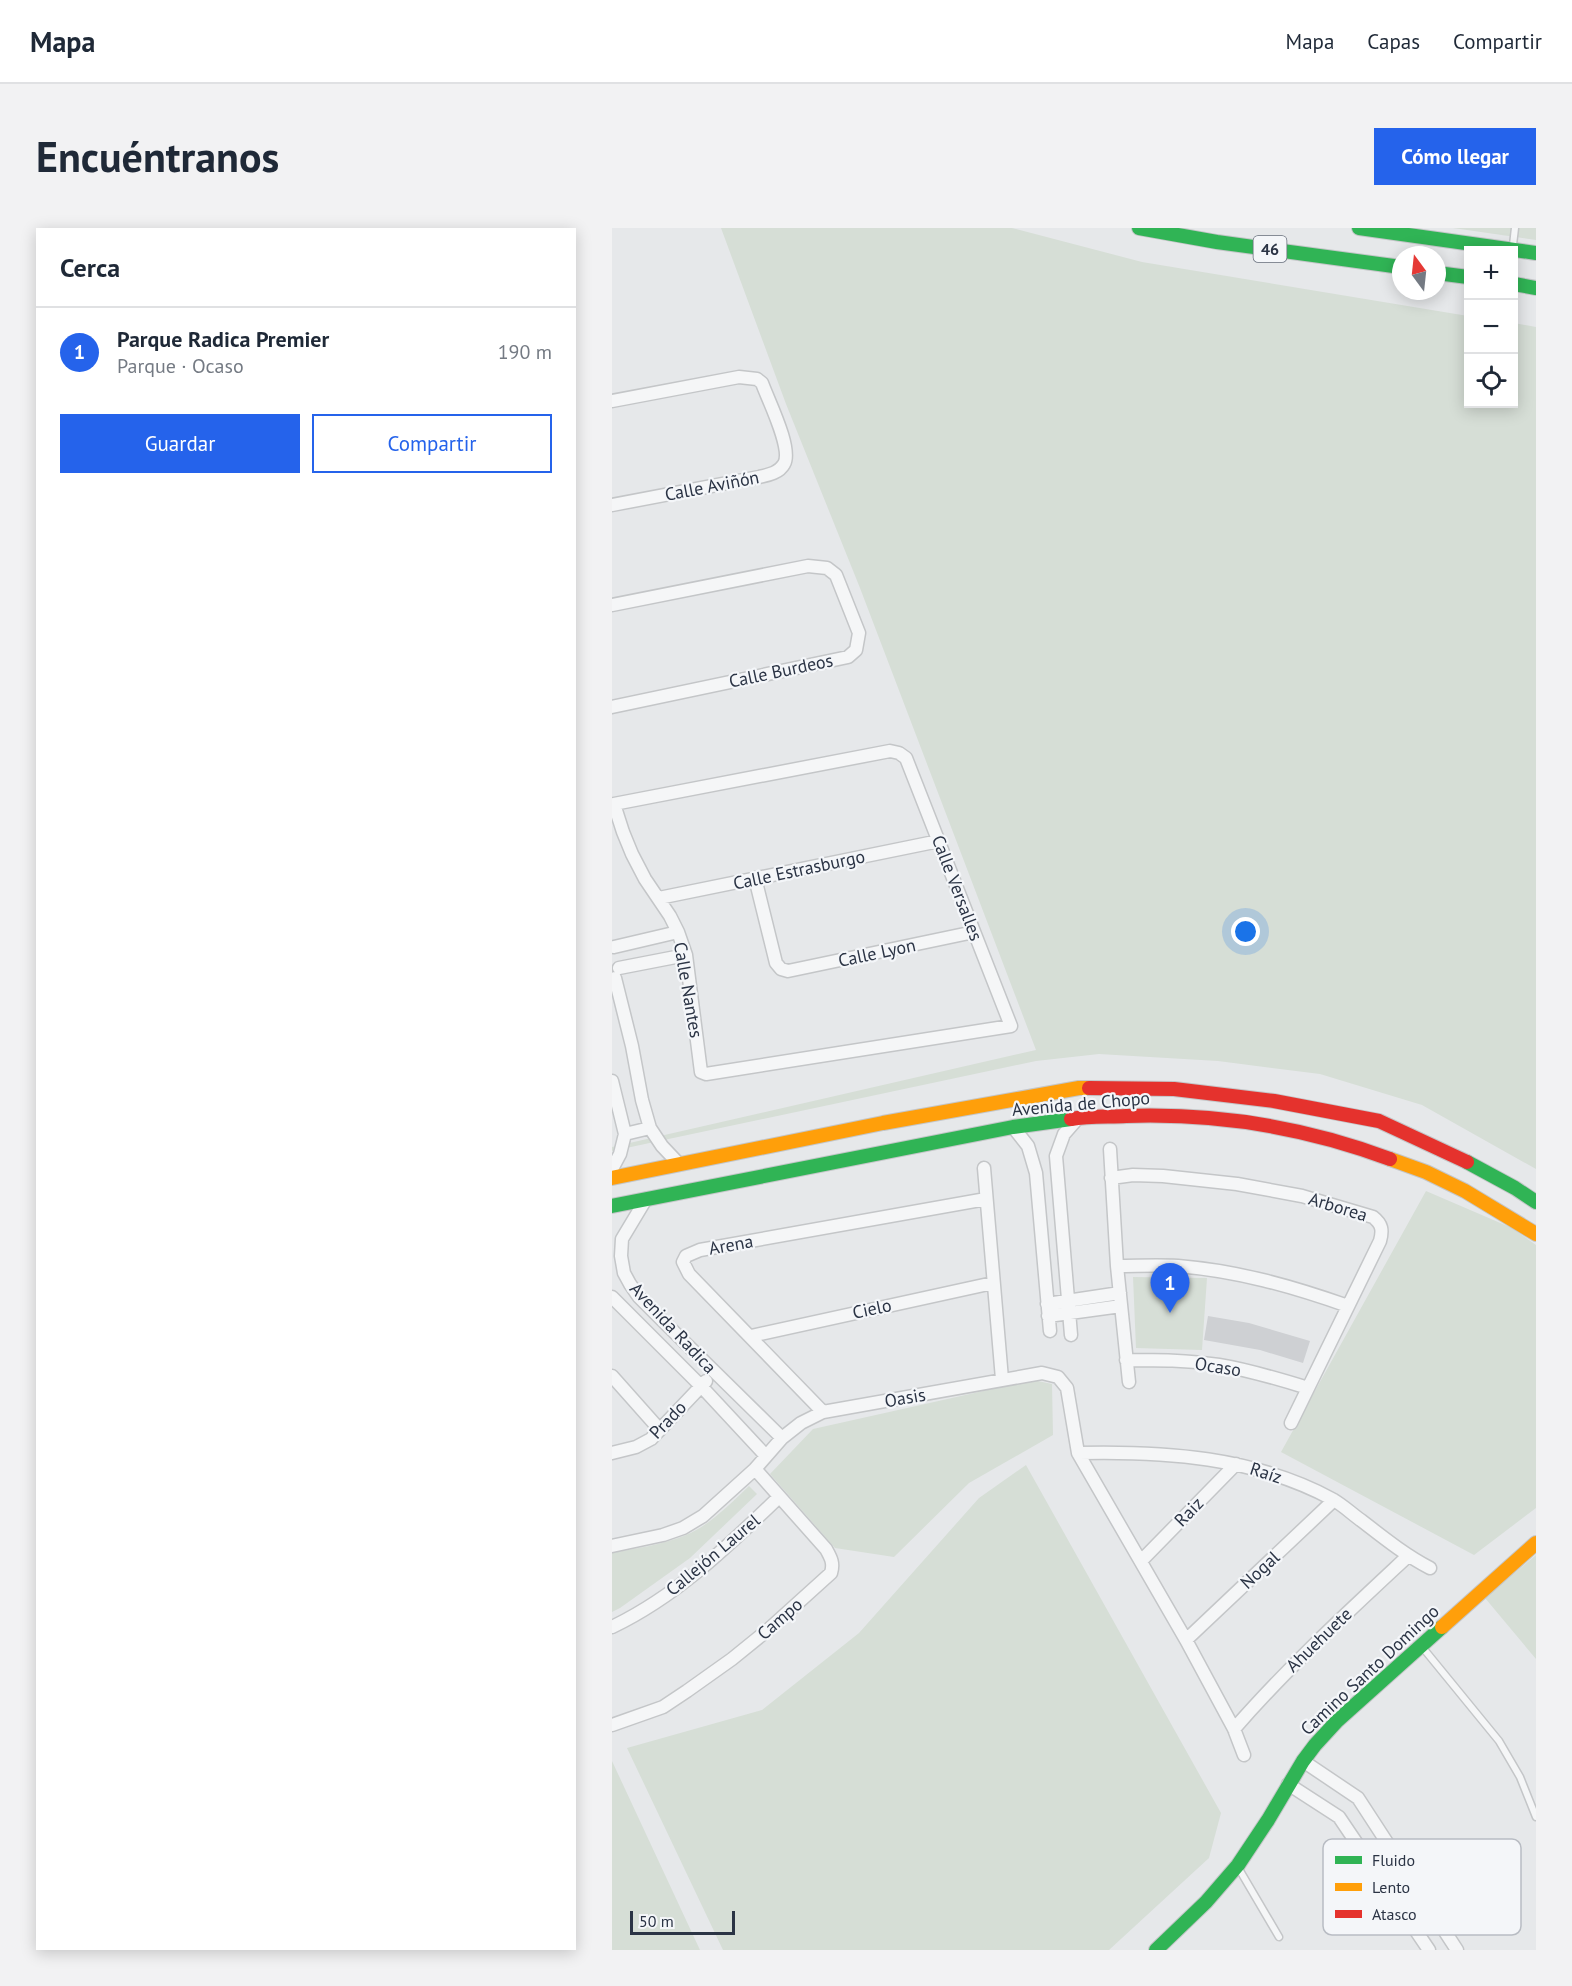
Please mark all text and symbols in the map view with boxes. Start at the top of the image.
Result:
text: Mapa [30,23,95,60]
text: Mapa [1286,28,1334,55]
text: Capas [1367,28,1420,55]
text: Compartir [1453,28,1542,55]
button: Cómo llegar [1374,128,1536,185]
text: Encuéntranos [36,129,279,184]
road number: 46 [1254,236,1286,262]
north arrow [1392,246,1446,300]
map controls [1464,246,1518,408]
button: + [1464,246,1518,300]
text: Cerca [60,251,120,284]
button: − [1464,300,1518,354]
text: Parque Radica Premier [117,325,329,353]
text: 1 [74,339,85,365]
text: 190 m [498,339,552,365]
text: Parque · Ocaso [117,353,244,379]
button: locate [1464,354,1518,408]
button: Guardar [60,414,300,473]
button: Compartir [312,414,552,473]
street label: Calle Aviñón [663,465,761,506]
street label: Calle Burdeos [727,648,835,693]
street label: Calle Versalles [927,832,988,944]
street label: Calle Estrasburgo [731,844,867,895]
your location [1231,917,1260,946]
street label: Calle Lyon [836,933,918,972]
street label: Calle Nantes [669,940,708,1040]
street label: Avenida de Chopo [1011,1086,1151,1121]
street label: Arborea [1306,1187,1370,1226]
street label: Arena [707,1229,755,1260]
pin: 1 [1150,1264,1190,1313]
street label: Avenida Radica [625,1277,722,1378]
street label: Cielo [850,1293,893,1324]
street label: Ocaso [1193,1352,1243,1382]
street label: Oasis [883,1383,927,1412]
street label: Prado [644,1396,691,1443]
street label: Raíz [1247,1457,1285,1488]
street label: Raiz [1169,1492,1208,1531]
street label: Callejón Laurel [661,1508,765,1601]
street label: Nogal [1235,1545,1285,1594]
street label: Campo [752,1593,807,1645]
street label: Camino Santo Domingo [1295,1599,1444,1740]
street label: Ahuehuete [1281,1603,1356,1677]
legend [1323,1839,1521,1935]
text: Fluido [1372,1850,1415,1870]
text: Lento [1372,1877,1410,1897]
text: Atasco [1372,1904,1417,1924]
scale bar [630,1908,735,1936]
text: 50 m [639,1911,674,1931]

